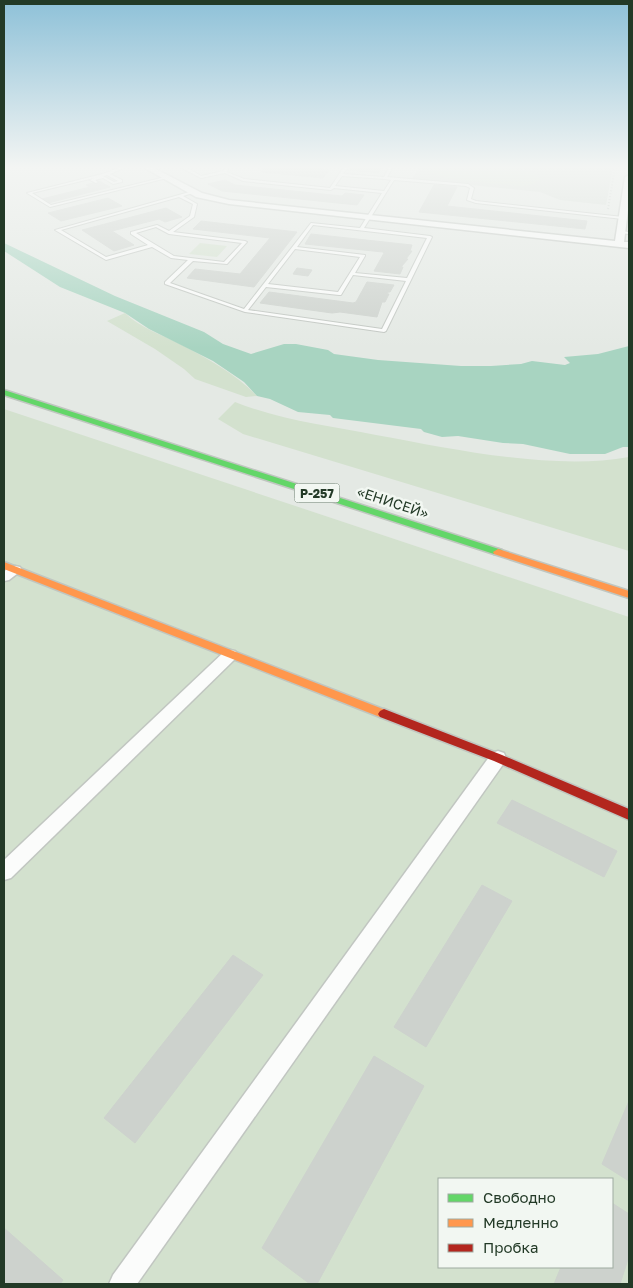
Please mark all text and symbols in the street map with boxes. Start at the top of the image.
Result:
street label: «ЕНИСЕЙ» [355,482,431,522]
road number: Р-257 [294,483,340,502]
legend [438,1178,613,1268]
text: Свободно [483,1188,556,1206]
text: Медленно [483,1213,559,1231]
text: Пробка [483,1238,538,1256]

